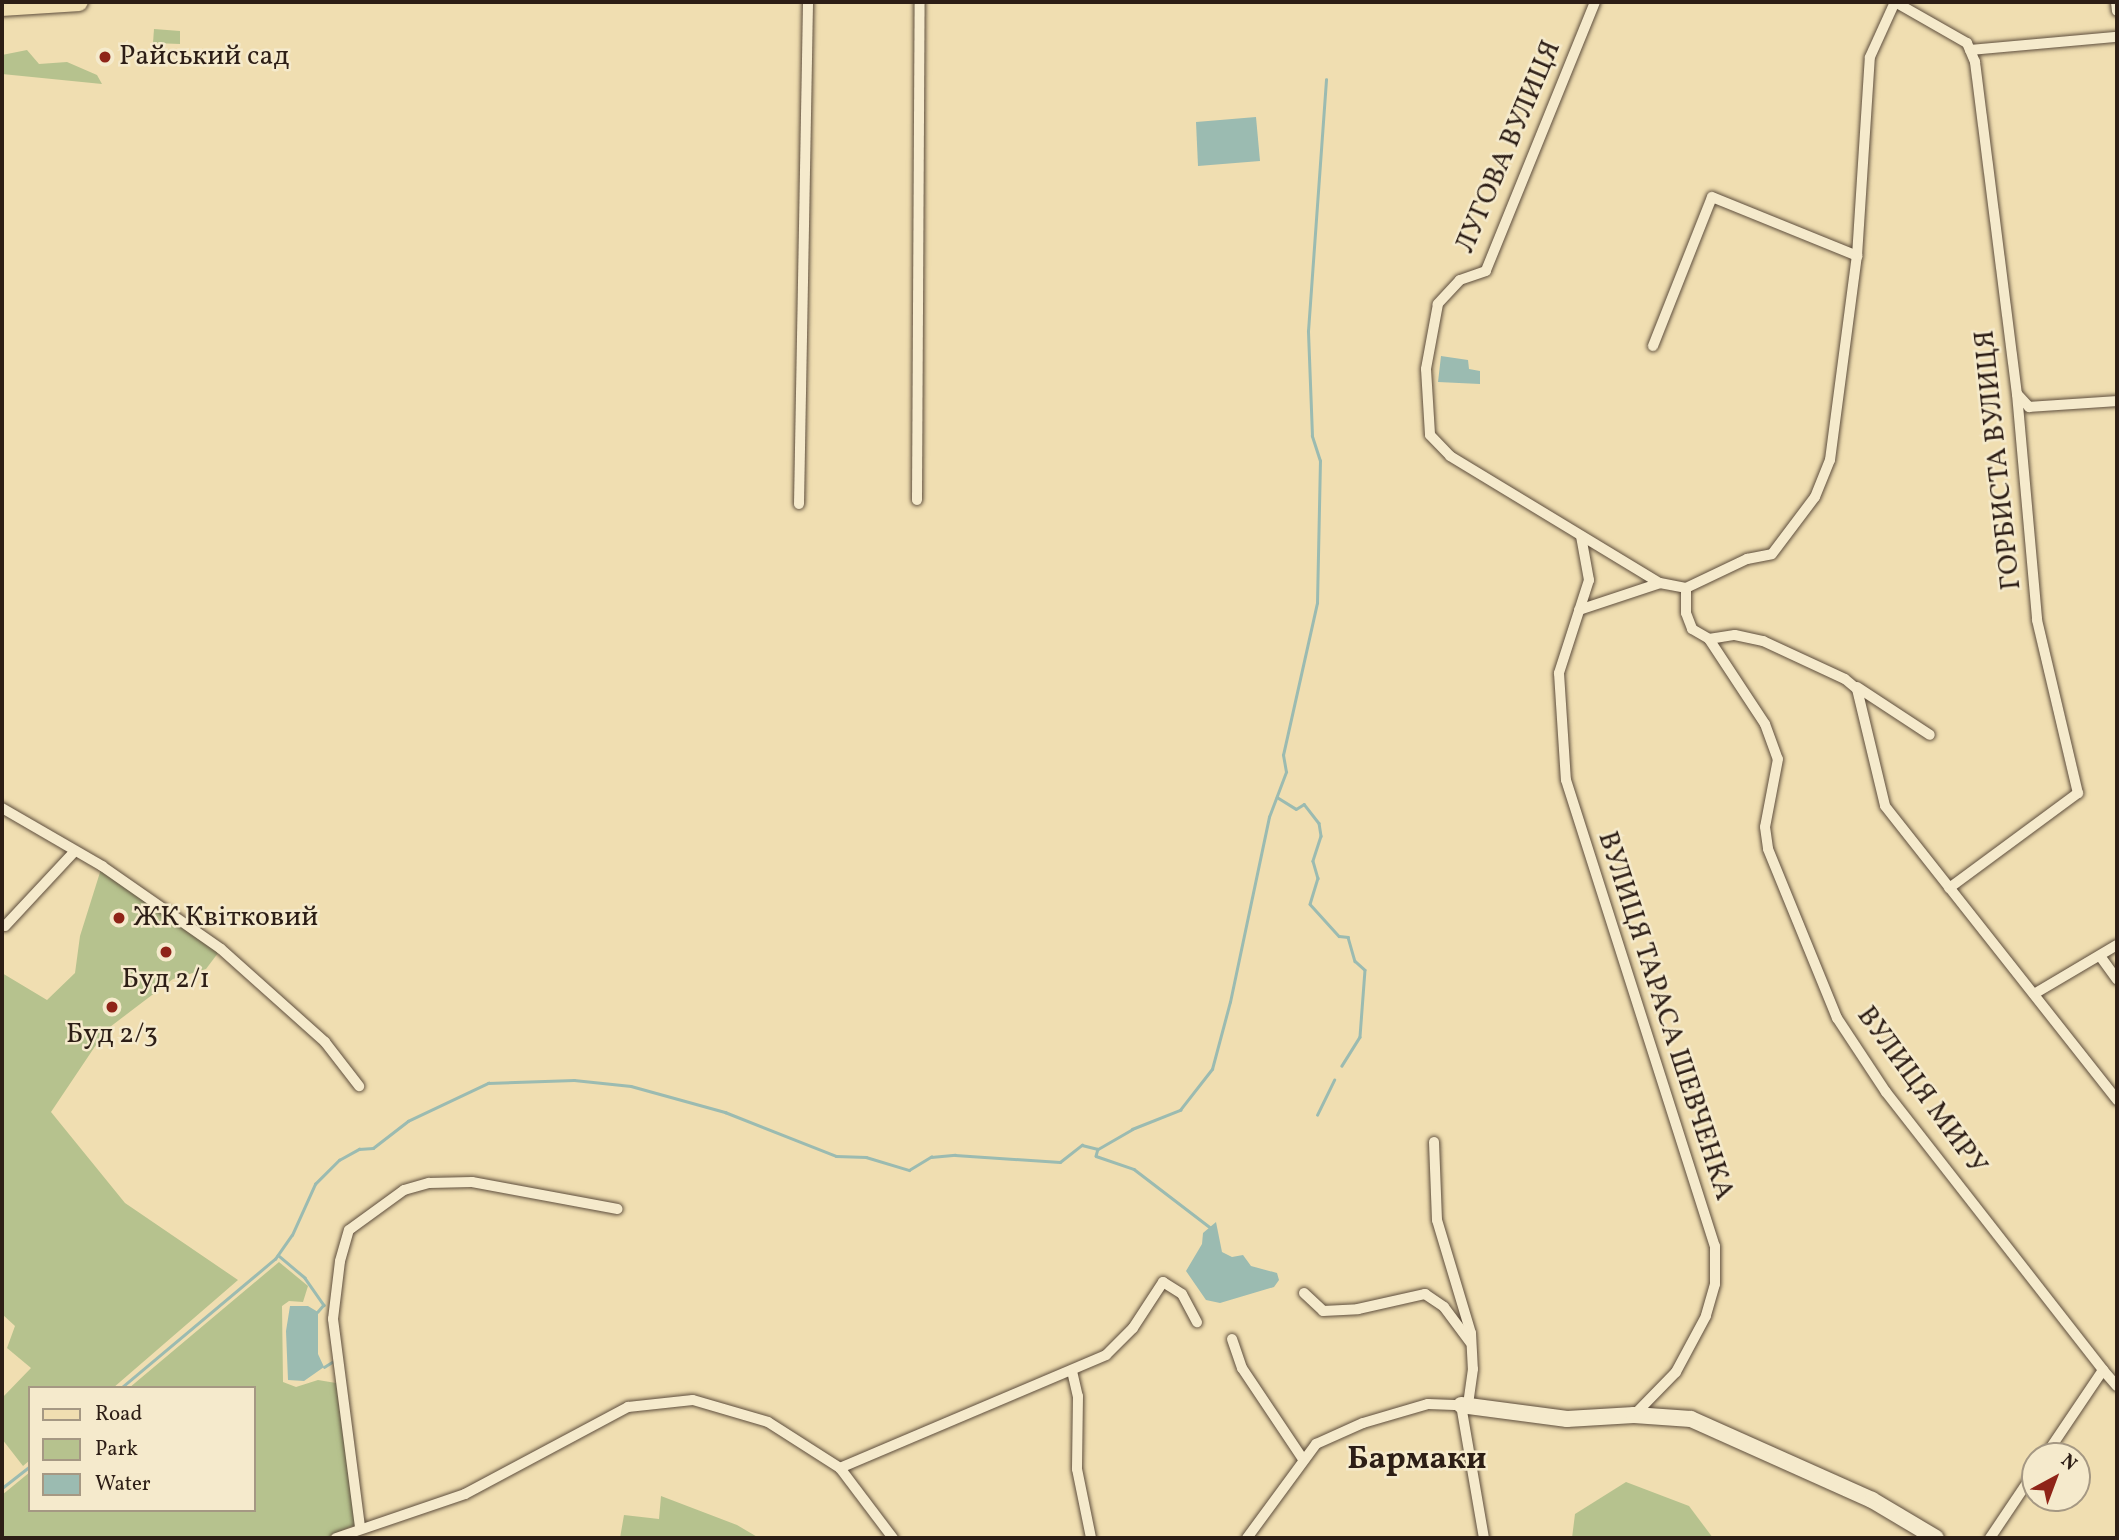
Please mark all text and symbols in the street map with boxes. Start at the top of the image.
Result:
street label: ЛУГОВА ВУЛИЦЯ [1449,36,1569,258]
place label: Райський сад [119,40,289,74]
marker: Райський сад [97,49,113,65]
street label: ГОРБИСТА ВУЛИЦЯ [1969,328,2029,592]
street label: ВУЛИЦЯ ТАРАСА ШЕВЧЕНКА [1589,827,1741,1205]
place label: ЖК Квітковий [133,901,318,935]
marker: ЖК Квітковий [111,910,127,926]
marker: Буд 2/1 [158,944,174,960]
place label: Буд 2/1 [122,963,210,997]
marker: Буд 2/3 [104,999,120,1015]
street label: ВУЛИЦЯ МИРУ [1849,1000,1993,1182]
place label: Буд 2/3 [66,1018,158,1052]
legend [28,1386,256,1512]
text: Road [95,1400,142,1429]
text: Park [95,1435,138,1464]
district label: Бармаки [1347,1441,1487,1479]
north arrow [2021,1442,2091,1512]
text: N [2055,1448,2082,1477]
text: Water [95,1470,151,1499]

